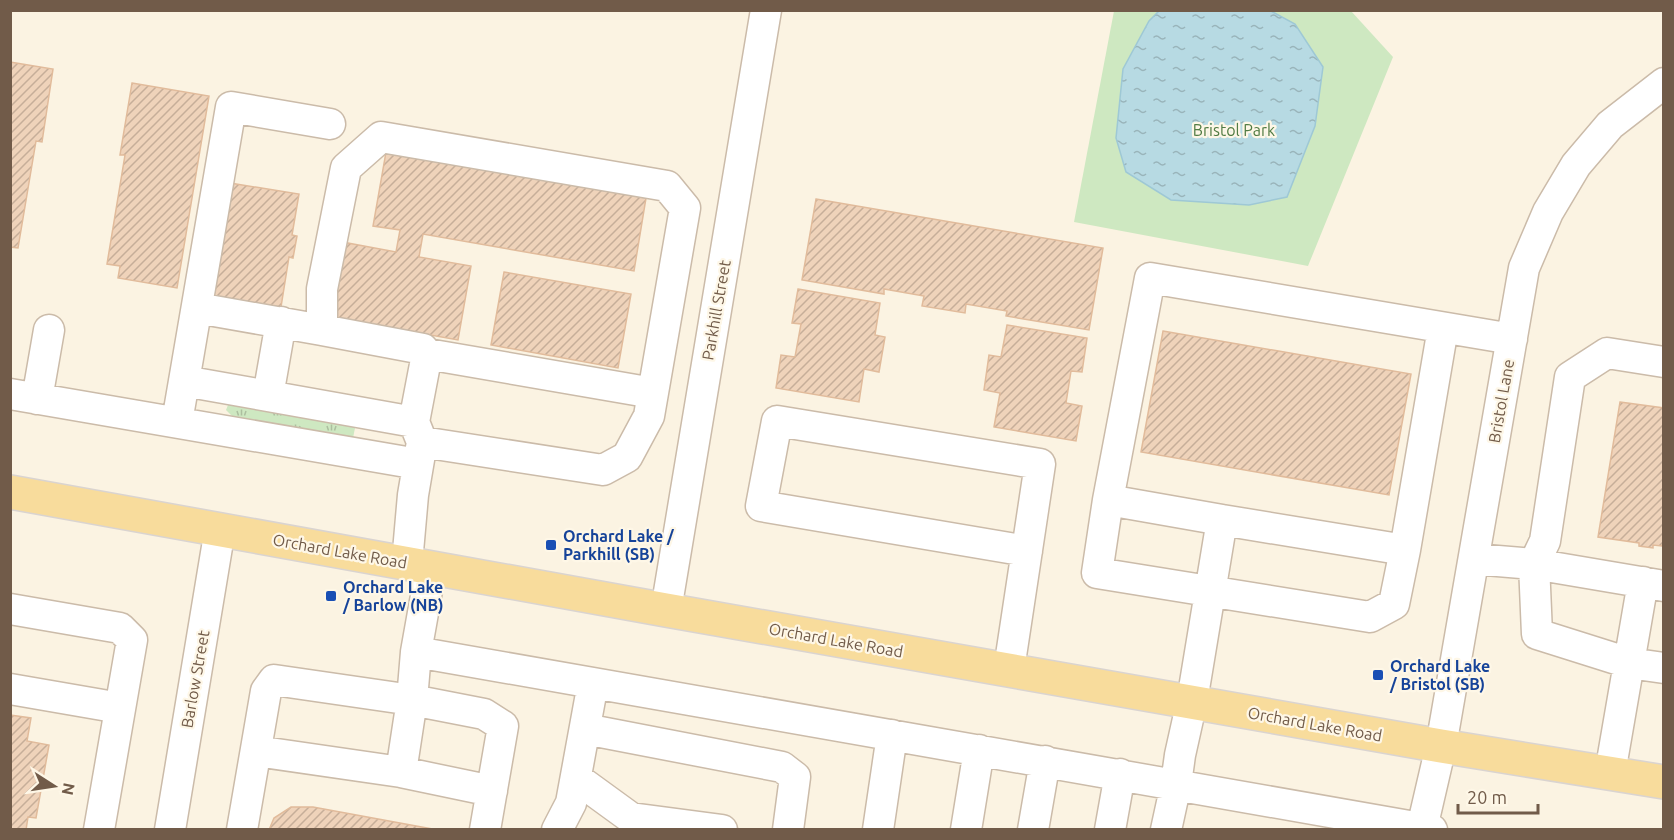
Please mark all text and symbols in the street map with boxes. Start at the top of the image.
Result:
park label: Bristol Park [1193,121,1275,139]
street label: Parkhill Street [698,258,734,362]
street label: Bristol Lane [1485,358,1517,444]
place label: Orchard Lake / Parkhill (SB) [563,527,675,564]
street label: Orchard Lake Road [272,530,408,572]
marker: Orchard Lake / Parkhill (SB) [544,538,558,552]
place label: Orchard Lake / Barlow (NB) [342,578,443,615]
marker: Orchard Lake / Barlow (NB) [324,589,338,603]
street label: Orchard Lake Road [768,619,904,661]
street label: Barlow Street [178,628,213,729]
place label: Orchard Lake / Bristol (SB) [1389,657,1490,694]
marker: Orchard Lake / Bristol (SB) [1371,668,1385,682]
street label: Orchard Lake Road [1247,703,1383,745]
north arrow [24,756,84,816]
scale bar [1458,777,1538,815]
text: N [59,781,79,797]
text: 20 m [1467,787,1507,807]

